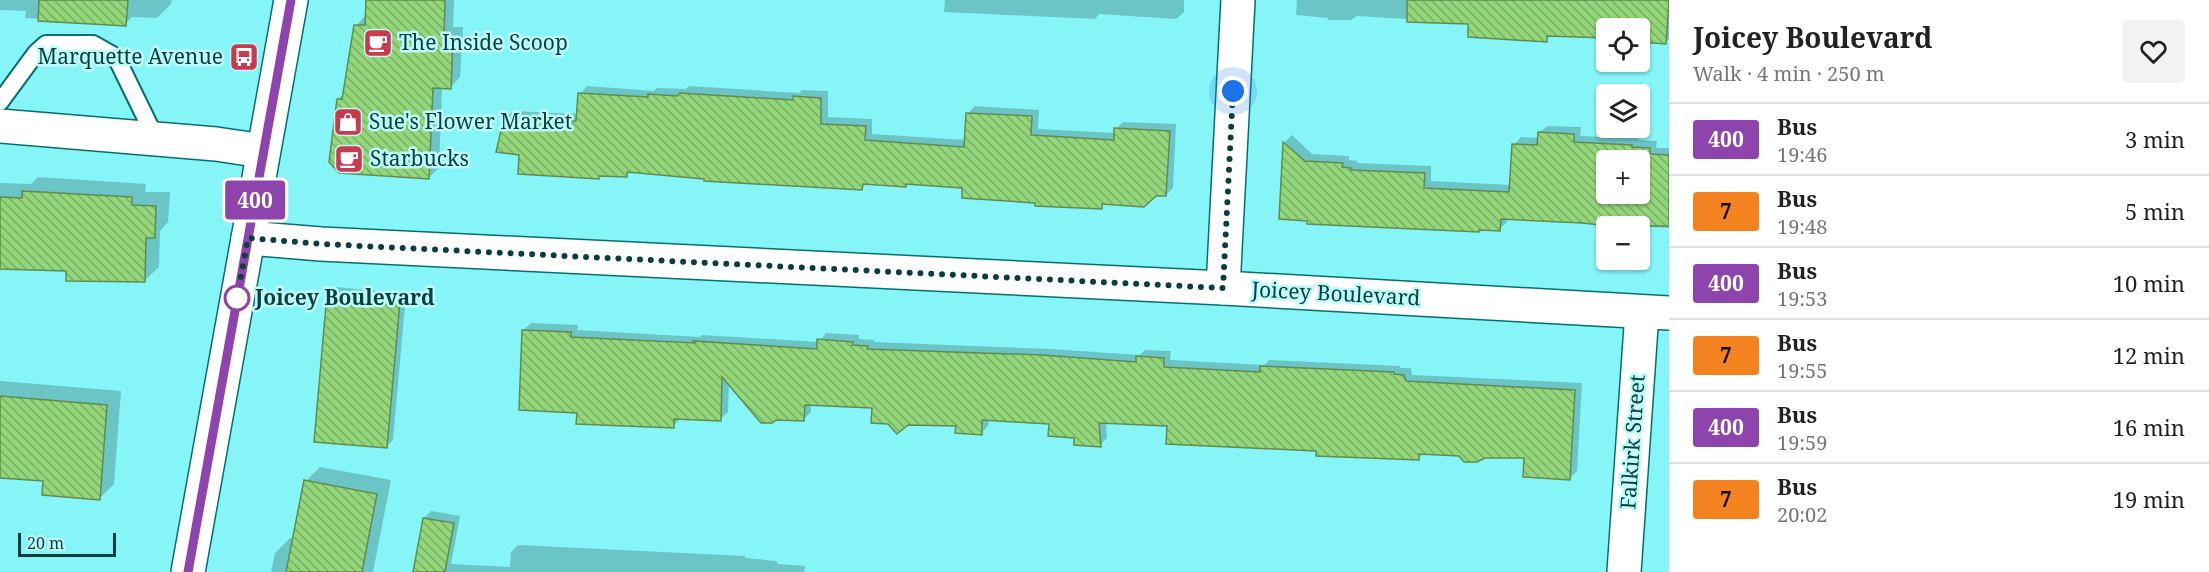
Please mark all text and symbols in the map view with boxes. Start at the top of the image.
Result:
map controls [1596,18,1650,270]
button: locate [1596,18,1650,72]
text: Joicey Boulevard [1693,18,1933,56]
button: heart [2122,20,2185,83]
cafe icon: The Inside Scoop [362,27,394,59]
place label: The Inside Scoop [399,28,568,56]
bus stop icon: Marquette Avenue [228,41,260,73]
place label: Marquette Avenue [38,42,223,70]
text: Walk · 4 min · 250 m [1693,60,1885,87]
your location [1218,76,1248,106]
button: layers [1596,84,1650,138]
shop icon: Sue's Flower Market [332,106,364,138]
place label: Sue's Flower Market [369,107,572,135]
text: Bus [1777,111,1817,141]
text: 3 min [2125,124,2185,154]
text: 400 [1708,125,1744,153]
text: 19:46 [1777,141,1827,168]
cafe icon: Starbucks [333,143,365,175]
place label: Starbucks [370,144,469,172]
button: + [1596,150,1650,204]
line badge: 400 [220,180,290,220]
text: Bus [1777,183,1817,213]
text: 400 [237,186,273,214]
text: 5 min [2125,196,2185,226]
text: 7 [1720,197,1732,225]
text: 19:48 [1777,213,1827,240]
button: − [1596,216,1650,270]
text: Bus [1777,255,1817,285]
text: 10 min [2113,268,2185,298]
text: 400 [1708,269,1744,297]
street label: Joicey Boulevard [1250,275,1421,311]
place label: Joicey Boulevard [254,283,435,311]
marker: Joicey Boulevard [224,285,250,311]
text: 19:53 [1777,285,1827,312]
text: Bus [1777,327,1817,357]
text: 12 min [2113,340,2185,370]
text: 7 [1720,341,1732,369]
text: 19:55 [1777,357,1827,384]
street label: Falkirk Street [1613,374,1651,510]
text: Bus [1777,399,1817,429]
text: 16 min [2113,412,2185,442]
text: 400 [1708,413,1744,441]
text: 19:59 [1777,429,1827,456]
text: Bus [1777,471,1817,501]
text: 19 min [2113,484,2185,514]
text: 7 [1720,485,1732,513]
text: 20:02 [1777,501,1827,528]
scale bar [18,530,116,558]
text: 20 m [27,532,64,554]

